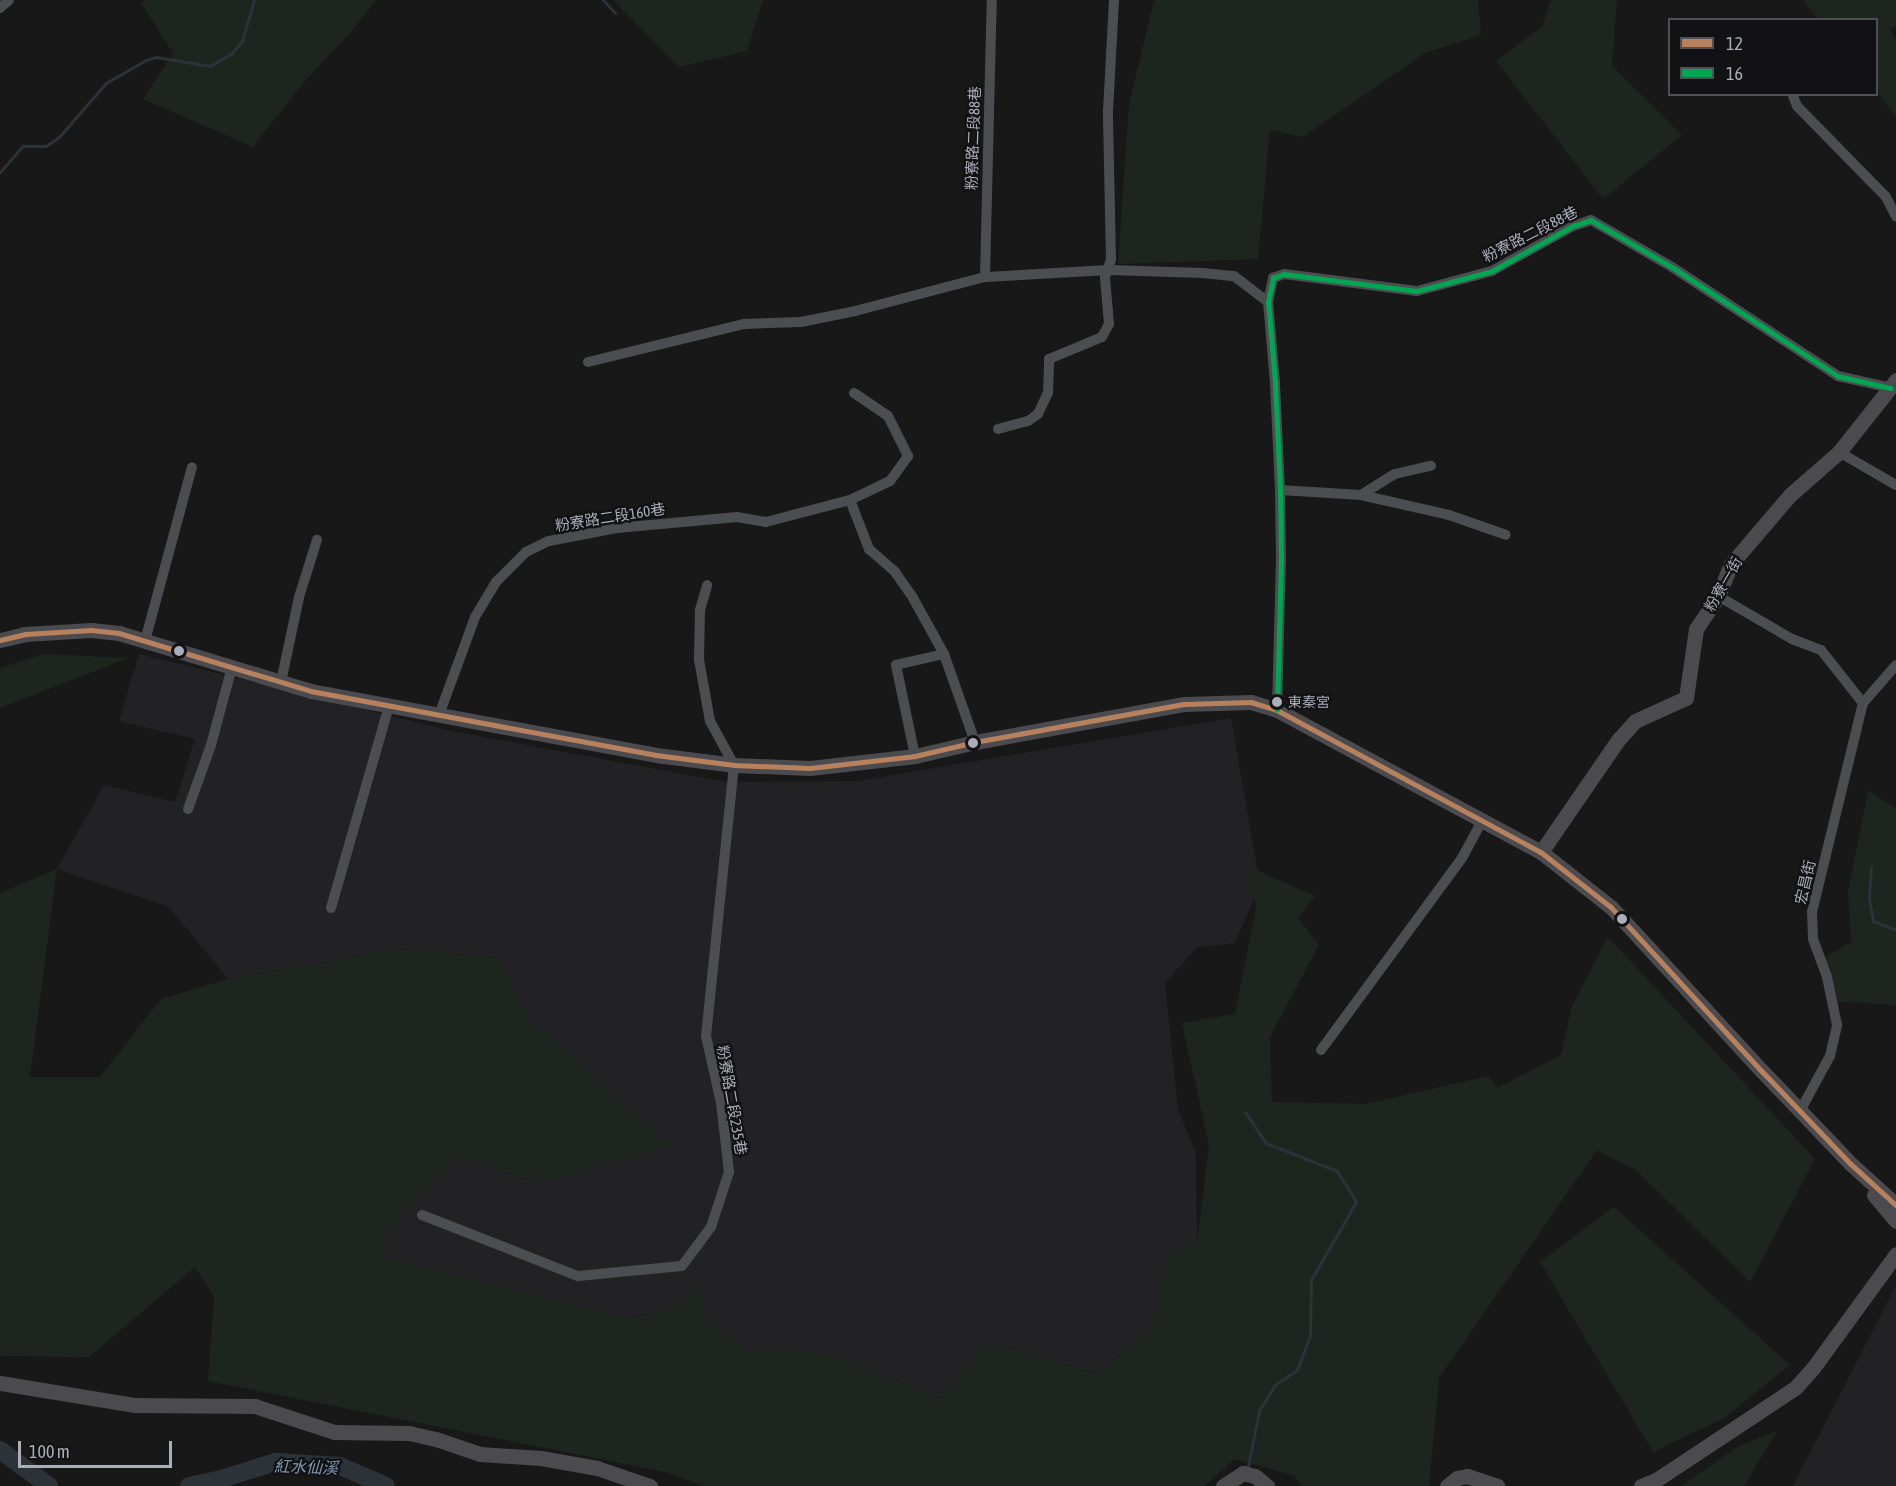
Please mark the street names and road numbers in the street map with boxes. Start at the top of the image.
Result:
street label: 粉寮路二段88巷 [962,86,984,190]
street label: 粉寮路二段88巷 [1480,202,1580,266]
street label: 粉寮路二段160巷 [554,499,666,535]
street label: 粉寮一街 [1700,554,1746,614]
street label: 宏昌街 [1791,858,1819,906]
street label: 粉寮路二段235巷 [713,1044,751,1156]

